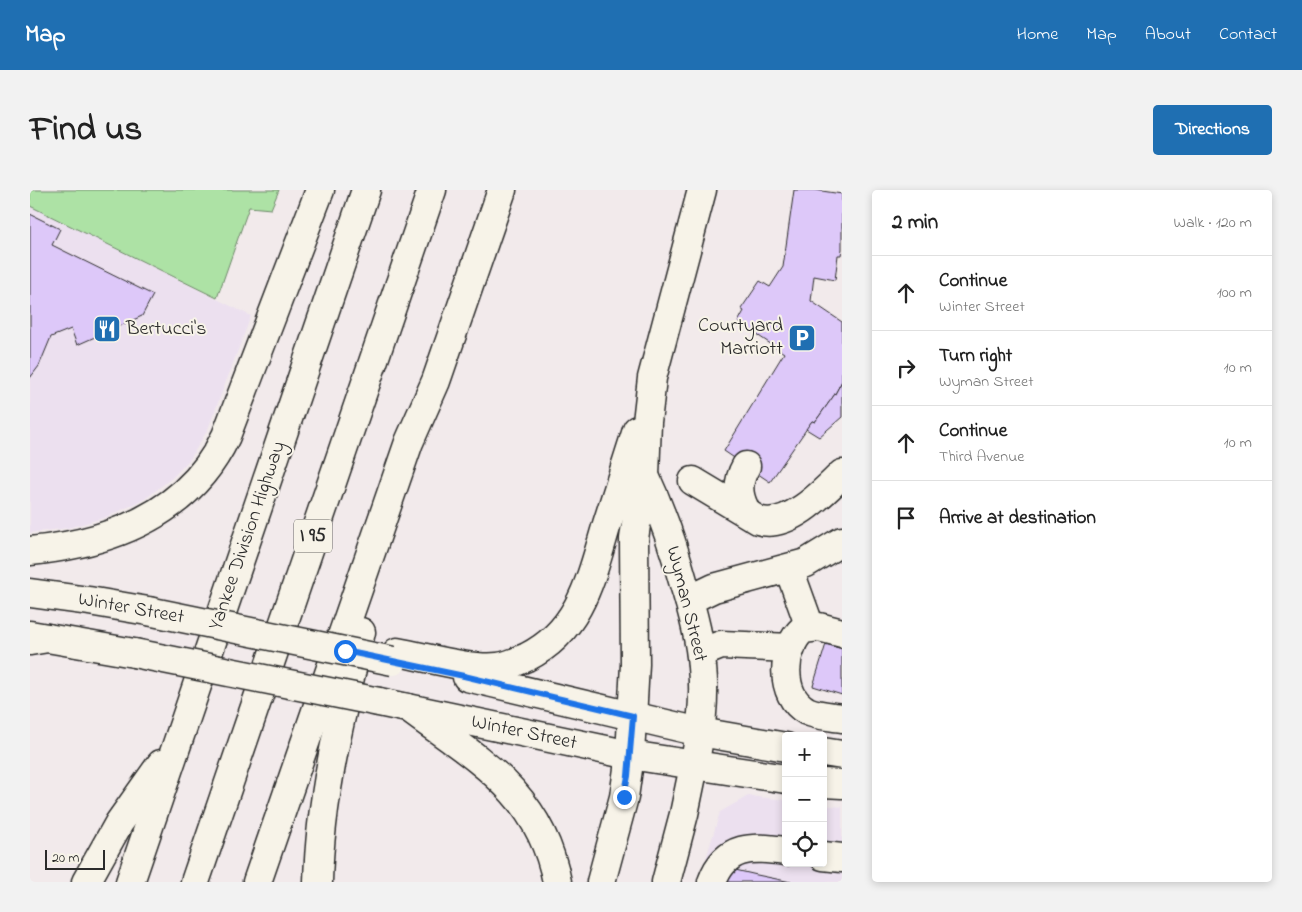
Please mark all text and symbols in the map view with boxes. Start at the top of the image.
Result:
text: Map [25,18,66,53]
text: Home [1017,22,1058,48]
text: Map [1086,22,1117,48]
text: About [1145,22,1191,48]
text: Contact [1219,22,1277,48]
text: Find us [30,105,142,156]
button: Directions [1153,105,1272,155]
text: 2 min [892,208,938,238]
text: Walk · 120 m [1173,211,1252,235]
text: Continue [939,268,1007,295]
icon: ahead [892,279,920,307]
text: 100 m [1217,281,1252,305]
text: Winter Street [939,295,1025,319]
place label: Courtyard Marriott [698,312,783,364]
restaurant icon: Bertucci's [92,314,122,344]
place label: Bertucci's [125,315,206,344]
parking icon: Courtyard Marriott [787,323,817,353]
text: Turn right [939,343,1012,370]
icon: right [892,354,920,382]
text: 10 m [1224,356,1252,380]
text: Wyman Street [939,370,1034,394]
text: Continue [939,418,1007,445]
icon: ahead [892,429,920,457]
text: 10 m [1224,431,1252,455]
street label: Yankee Division Highway [202,438,295,635]
text: Third Avenue [939,445,1024,469]
icon: arrive [892,504,920,532]
text: Arrive at destination [939,505,1096,532]
road number: I 95 [294,520,332,552]
street label: Wyman Street [658,543,714,665]
street label: Winter Street [76,585,187,633]
route start [334,640,357,663]
street label: Winter Street [469,708,580,758]
map controls [782,732,827,867]
button: + [782,732,827,777]
button: − [782,777,827,822]
route end [613,786,636,809]
button: locate [782,822,827,867]
scale bar [45,847,105,870]
text: 20 m [52,848,79,869]

